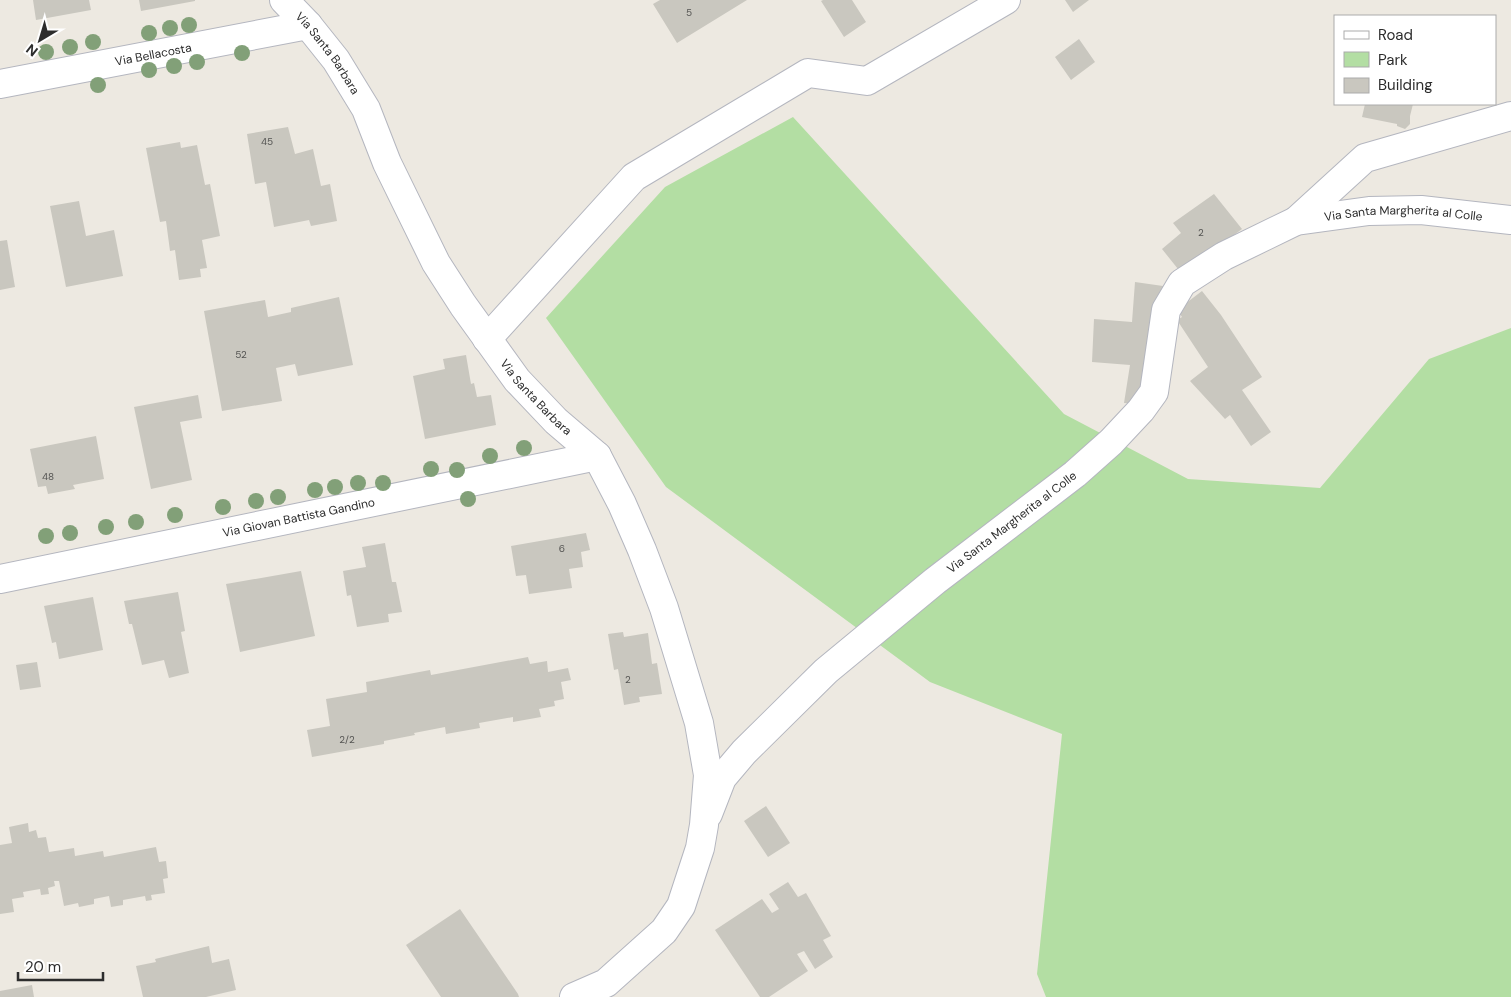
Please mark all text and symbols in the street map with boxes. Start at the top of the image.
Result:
house number: 5 [686,6,692,19]
street label: Via Santa Barbara [292,9,363,97]
north arrow [15,15,65,65]
legend [1334,15,1496,105]
text: Road [1378,25,1413,45]
street label: Via Bellacosta [114,39,193,70]
text: N [22,40,42,60]
text: Park [1378,50,1408,70]
text: Building [1378,75,1433,95]
house number: 45 [261,135,273,148]
street label: Via Santa Margherita al Colle [1323,202,1484,225]
house number: 2 [1198,226,1204,239]
house number: 52 [235,348,247,361]
street label: Via Santa Barbara [497,356,575,439]
street label: Via Santa Margherita al Colle [944,468,1080,577]
house number: 48 [42,470,54,483]
street label: Via Giovan Battista Gandino [221,494,376,541]
house number: 6 [559,542,565,555]
house number: 2 [625,673,631,686]
house number: 2/2 [339,733,355,746]
scale bar [18,950,102,982]
text: 20 m [25,957,61,977]

